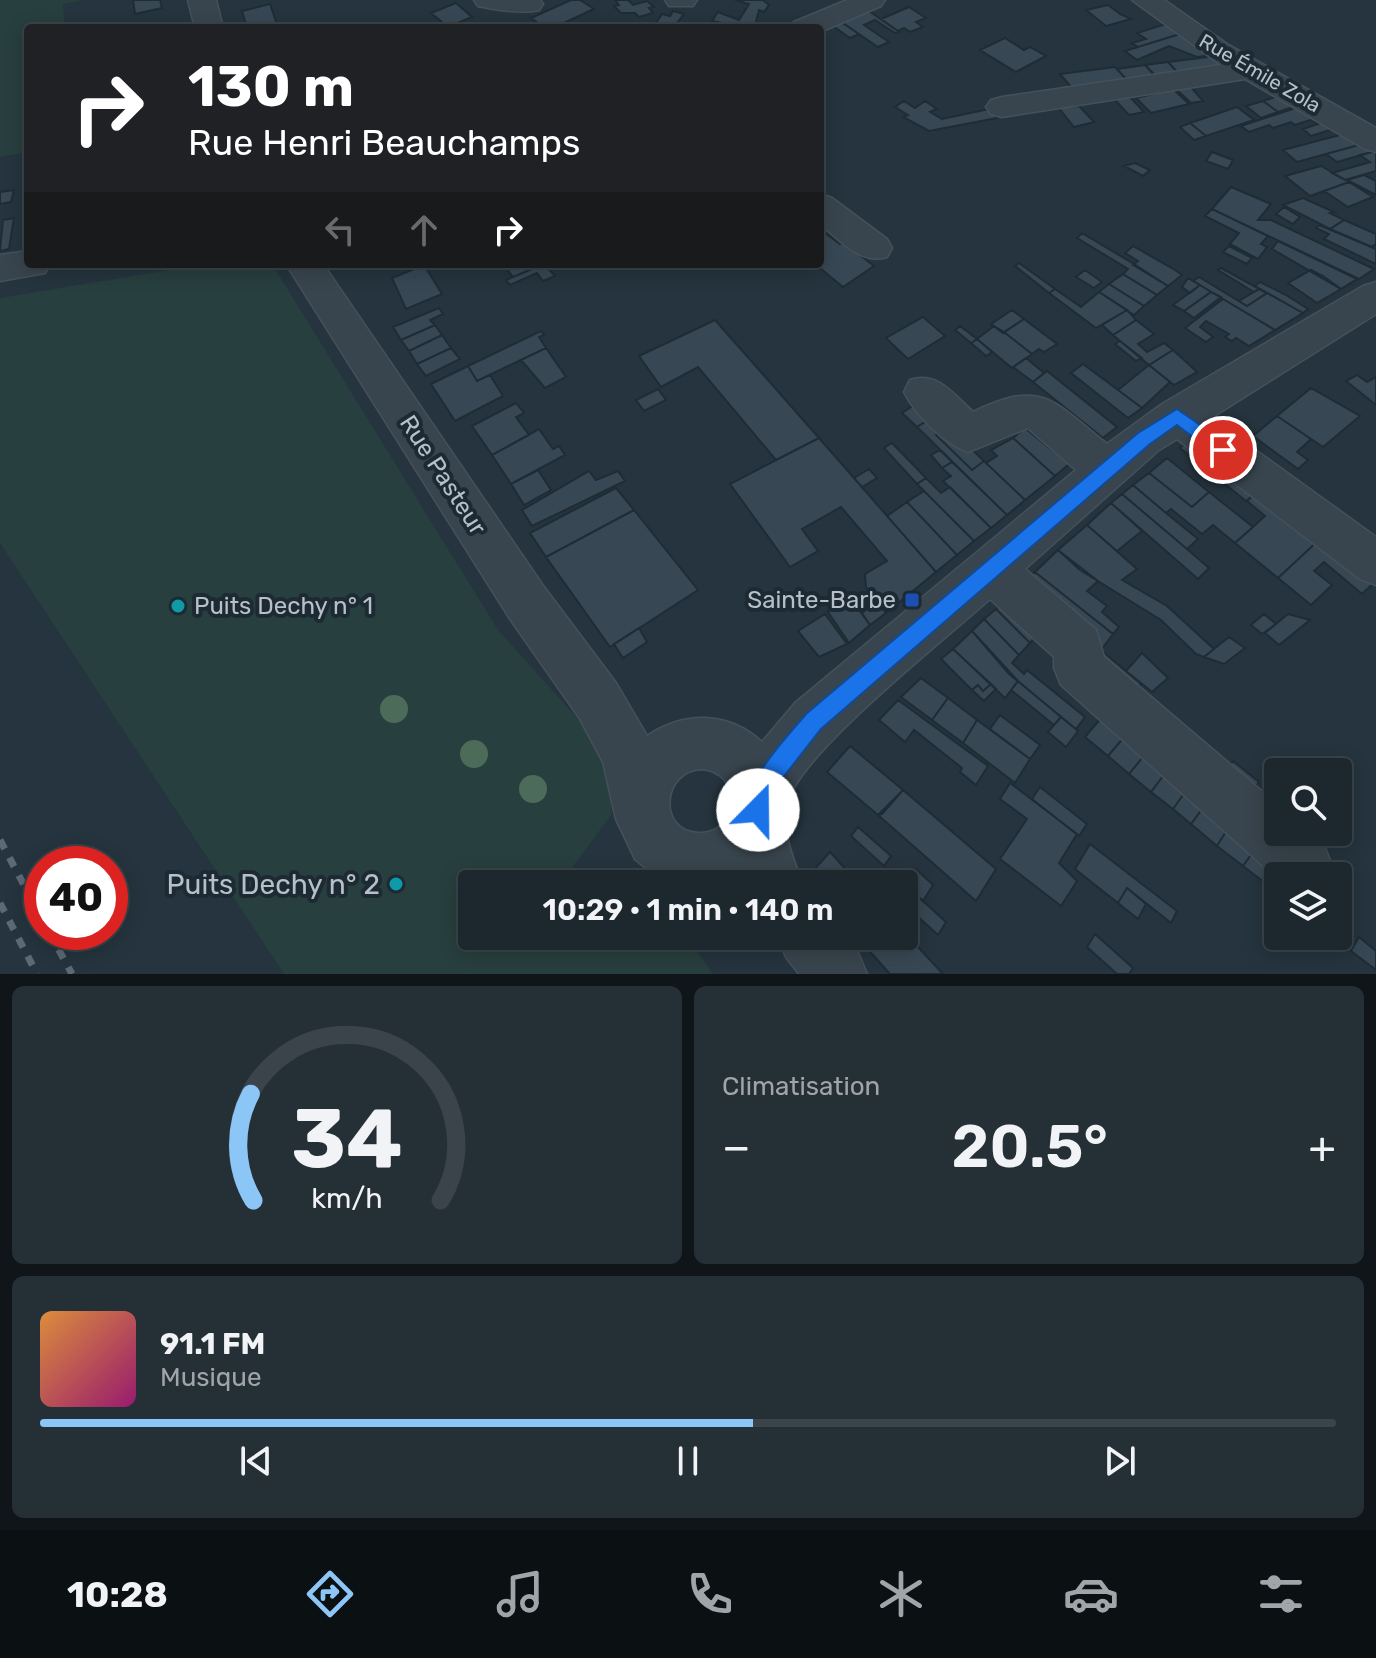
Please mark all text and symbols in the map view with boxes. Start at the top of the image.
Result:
street label: Rue Émile Zola [1195,29,1325,117]
text: 130 m [188,54,354,120]
icon: right [56,56,160,160]
text: Rue Henri Beauchamps [188,121,580,164]
icon: left [318,208,362,252]
icon: ahead [402,208,446,252]
icon: right [486,208,530,252]
street label: Rue Pasteur [394,410,492,540]
pin [1189,416,1257,484]
icon: arrive [1201,428,1245,472]
place label: Sainte-Barbe [747,586,896,614]
marker: Sainte-Barbe [903,591,921,609]
place label: Puits Dechy n° 1 [194,592,373,620]
marker: Puits Dechy n° 1 [169,597,187,615]
map controls [1264,758,1352,950]
button: search [1264,758,1352,846]
position arrow [716,768,800,852]
speed limit sign: 40 [24,846,128,950]
button: layers [1264,862,1352,950]
place label: Puits Dechy n° 2 [167,868,380,901]
marker: Puits Dechy n° 2 [387,875,405,893]
text: 10:29 · 1 min · 140 m [543,892,833,928]
text: Climatisation [722,1071,880,1102]
text: 34 [291,1089,403,1188]
text: 20.5° [951,1111,1108,1182]
text: − [722,1121,751,1173]
text: + [1309,1121,1336,1173]
text: km/h [311,1181,383,1215]
text: 91.1 FM [160,1326,265,1362]
text: Musique [160,1362,262,1393]
icon: previous [234,1439,278,1483]
icon: pause [666,1439,710,1483]
icon: next [1098,1439,1142,1483]
icon: directions [302,1566,358,1622]
icon: music [492,1566,548,1622]
icon: phone [682,1566,738,1622]
icon: climate [873,1566,929,1622]
icon: car [1063,1566,1119,1622]
icon: filters [1253,1566,1309,1622]
text: 10:28 [67,1573,168,1616]

